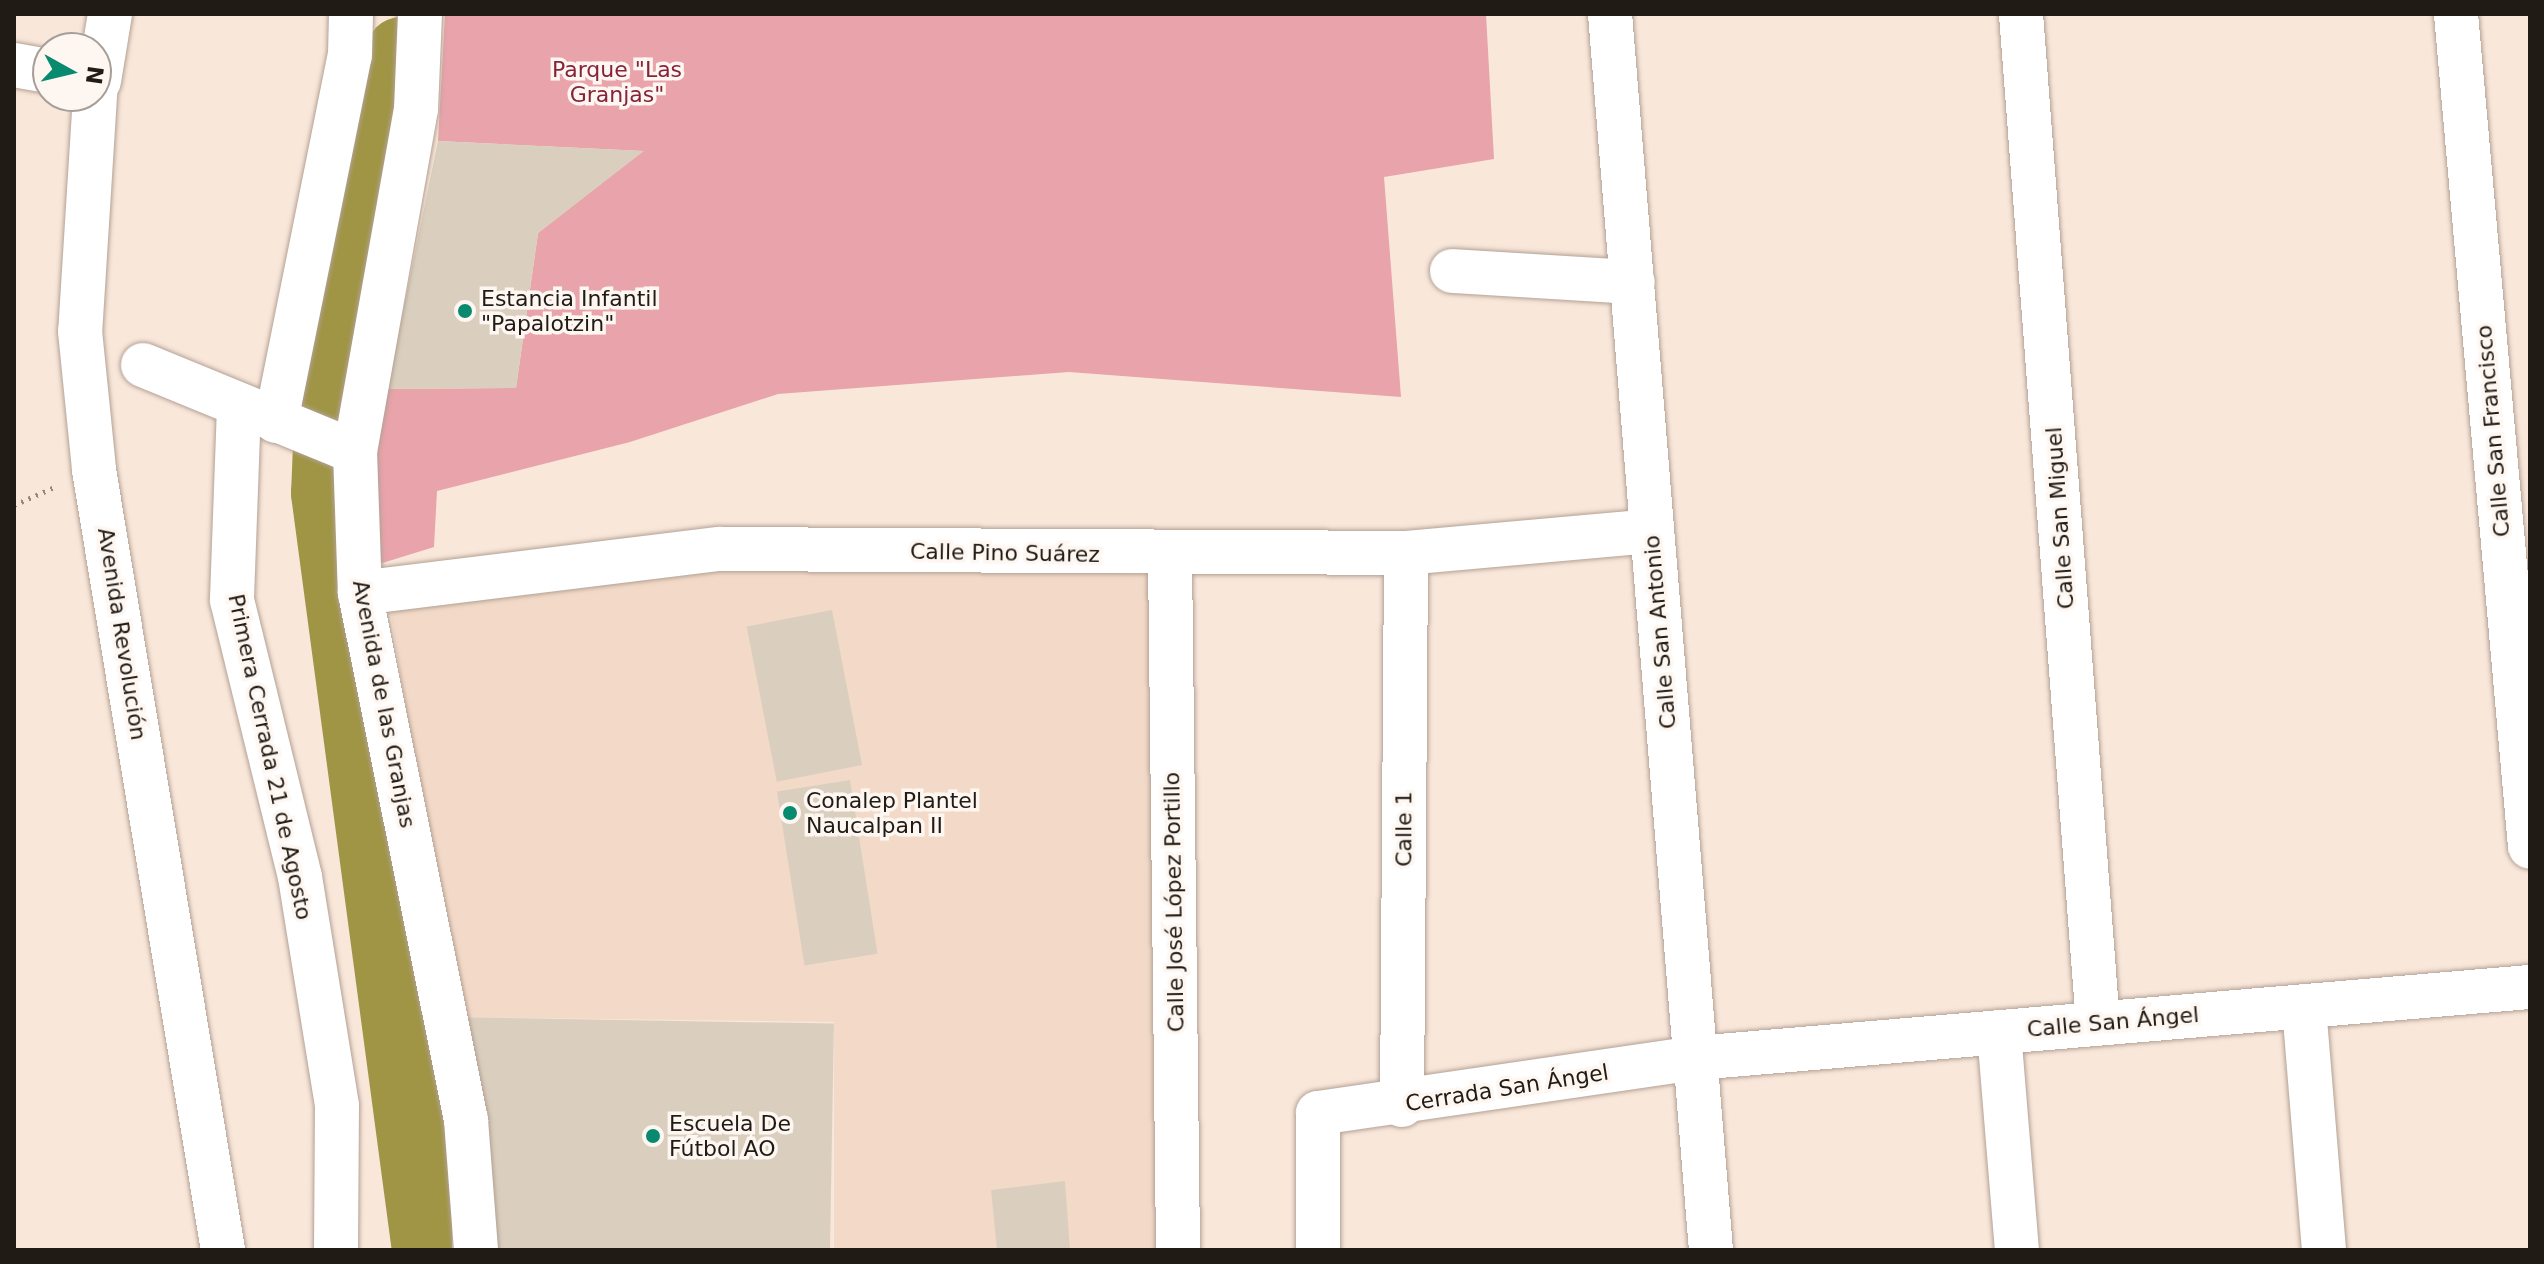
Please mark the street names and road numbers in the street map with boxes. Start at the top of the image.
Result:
street label: Calle San Francisco [2471,324,2515,538]
street label: Calle San Miguel [2040,426,2080,610]
street label: Avenida Revolución [92,526,152,742]
street label: Calle San Antonio [1638,534,1682,730]
street label: Calle Pino Suárez [910,538,1100,568]
street label: Avenida de las Granjas [347,578,421,830]
street label: Primera Cerrada 21 de Agosto [223,592,317,922]
street label: Calle José López Portillo [1159,772,1189,1032]
street label: Calle 1 [1391,791,1417,867]
street label: Calle San Ángel [2026,1001,2200,1043]
street label: Cerrada San Ángel [1403,1059,1611,1117]

